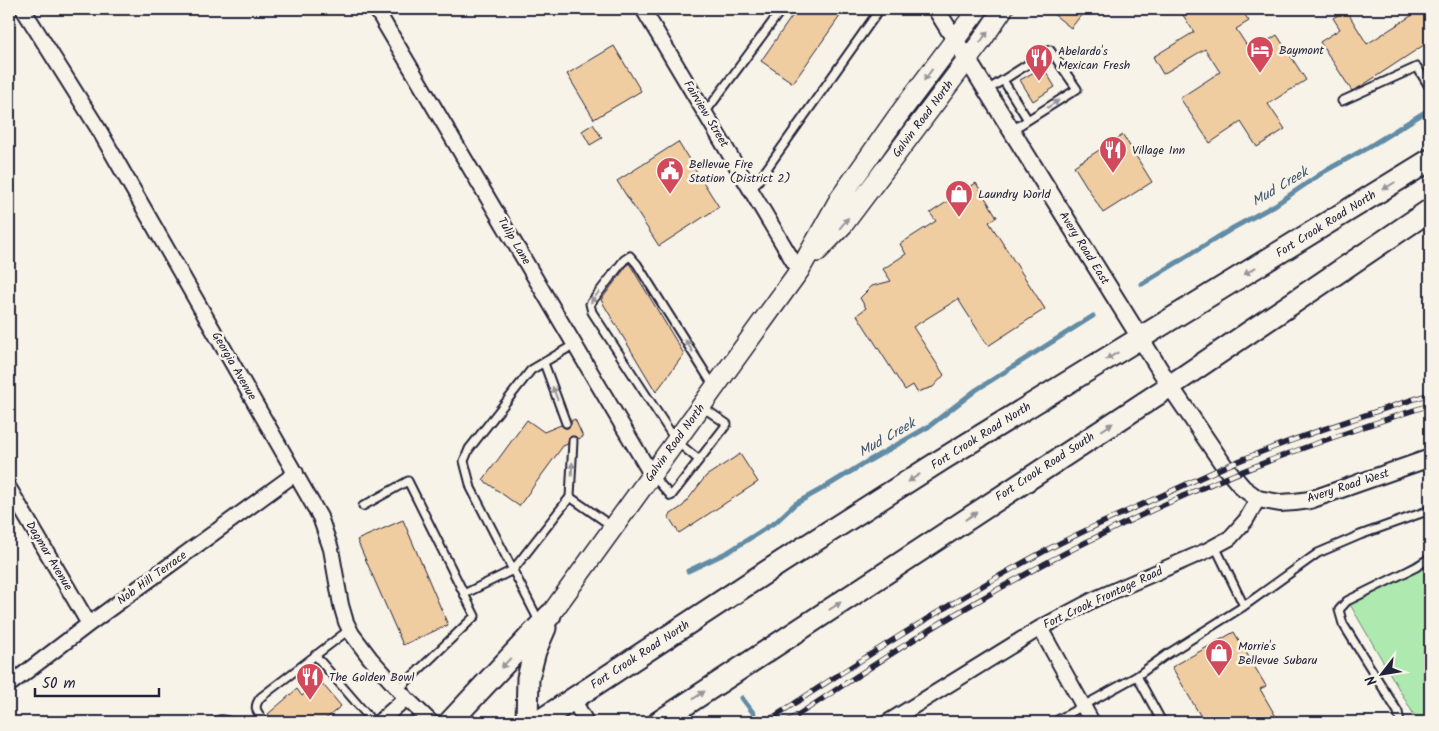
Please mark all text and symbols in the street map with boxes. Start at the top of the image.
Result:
one-way arrow [979,30,989,44]
hotel icon: Baymont [1245,35,1275,74]
place label: Baymont [1279,41,1324,60]
place label: Abelardo's Mexican Fresh [1058,42,1130,75]
restaurant icon: Abelardo's Mexican Fresh [1024,43,1054,82]
one-way arrow [922,68,933,81]
street label: Galvin Road North [888,76,958,162]
street label: Fairview Street [678,77,734,152]
one-way arrow [1046,99,1059,109]
restaurant icon: Village Inn [1098,135,1128,174]
place label: Village Inn [1132,141,1185,160]
place label: Bellevue Fire Station (District 2) [689,155,791,188]
public building icon: Bellevue Fire Station (District 2) [655,156,685,195]
water label: Mud Creek [1248,160,1315,213]
shop icon: Laundry World [944,179,974,218]
one-way arrow [1382,181,1395,190]
place label: Laundry World [978,185,1051,204]
street label: Fort Crook Road North [1272,185,1380,263]
street label: Avery Road East [1054,208,1114,289]
street label: Tulip Lane [492,214,536,269]
one-way arrow [839,217,850,230]
one-way arrow [1244,266,1257,276]
one-way arrow [590,290,601,303]
street label: Georgia Avenue [207,328,262,404]
one-way arrow [684,339,694,352]
one-way arrow [1105,351,1118,360]
one-way arrow [551,385,558,400]
street label: Fort Crook Road North [927,397,1035,475]
street label: Galvin Road North [640,400,710,486]
water label: Mud Creek [854,412,922,463]
one-way arrow [1100,422,1113,432]
street label: Fort Crook Road South [992,428,1098,506]
one-way arrow [568,461,576,477]
street label: Avery Road West [1304,464,1392,508]
one-way arrow [907,473,921,483]
one-way arrow [964,512,977,521]
street label: Dagmar Avenue [21,518,78,595]
street label: Nob Hill Terrace [113,546,191,610]
street label: Fort Crook Frontage Road [1040,562,1167,634]
one-way arrow [828,601,842,611]
street label: Fort Crook Road North [587,616,693,694]
place label: Morrie's Bellevue Subaru [1238,637,1317,670]
shop icon: Morrie's Bellevue Subaru [1204,638,1234,677]
north arrow [1356,648,1406,698]
one-way arrow [500,657,512,669]
restaurant icon: The Golden Bowl [295,662,325,701]
scale bar [35,666,159,698]
place label: The Golden Bowl [329,668,415,687]
text: N [1360,671,1383,690]
text: 50 m [42,672,76,696]
one-way arrow [693,691,706,700]

